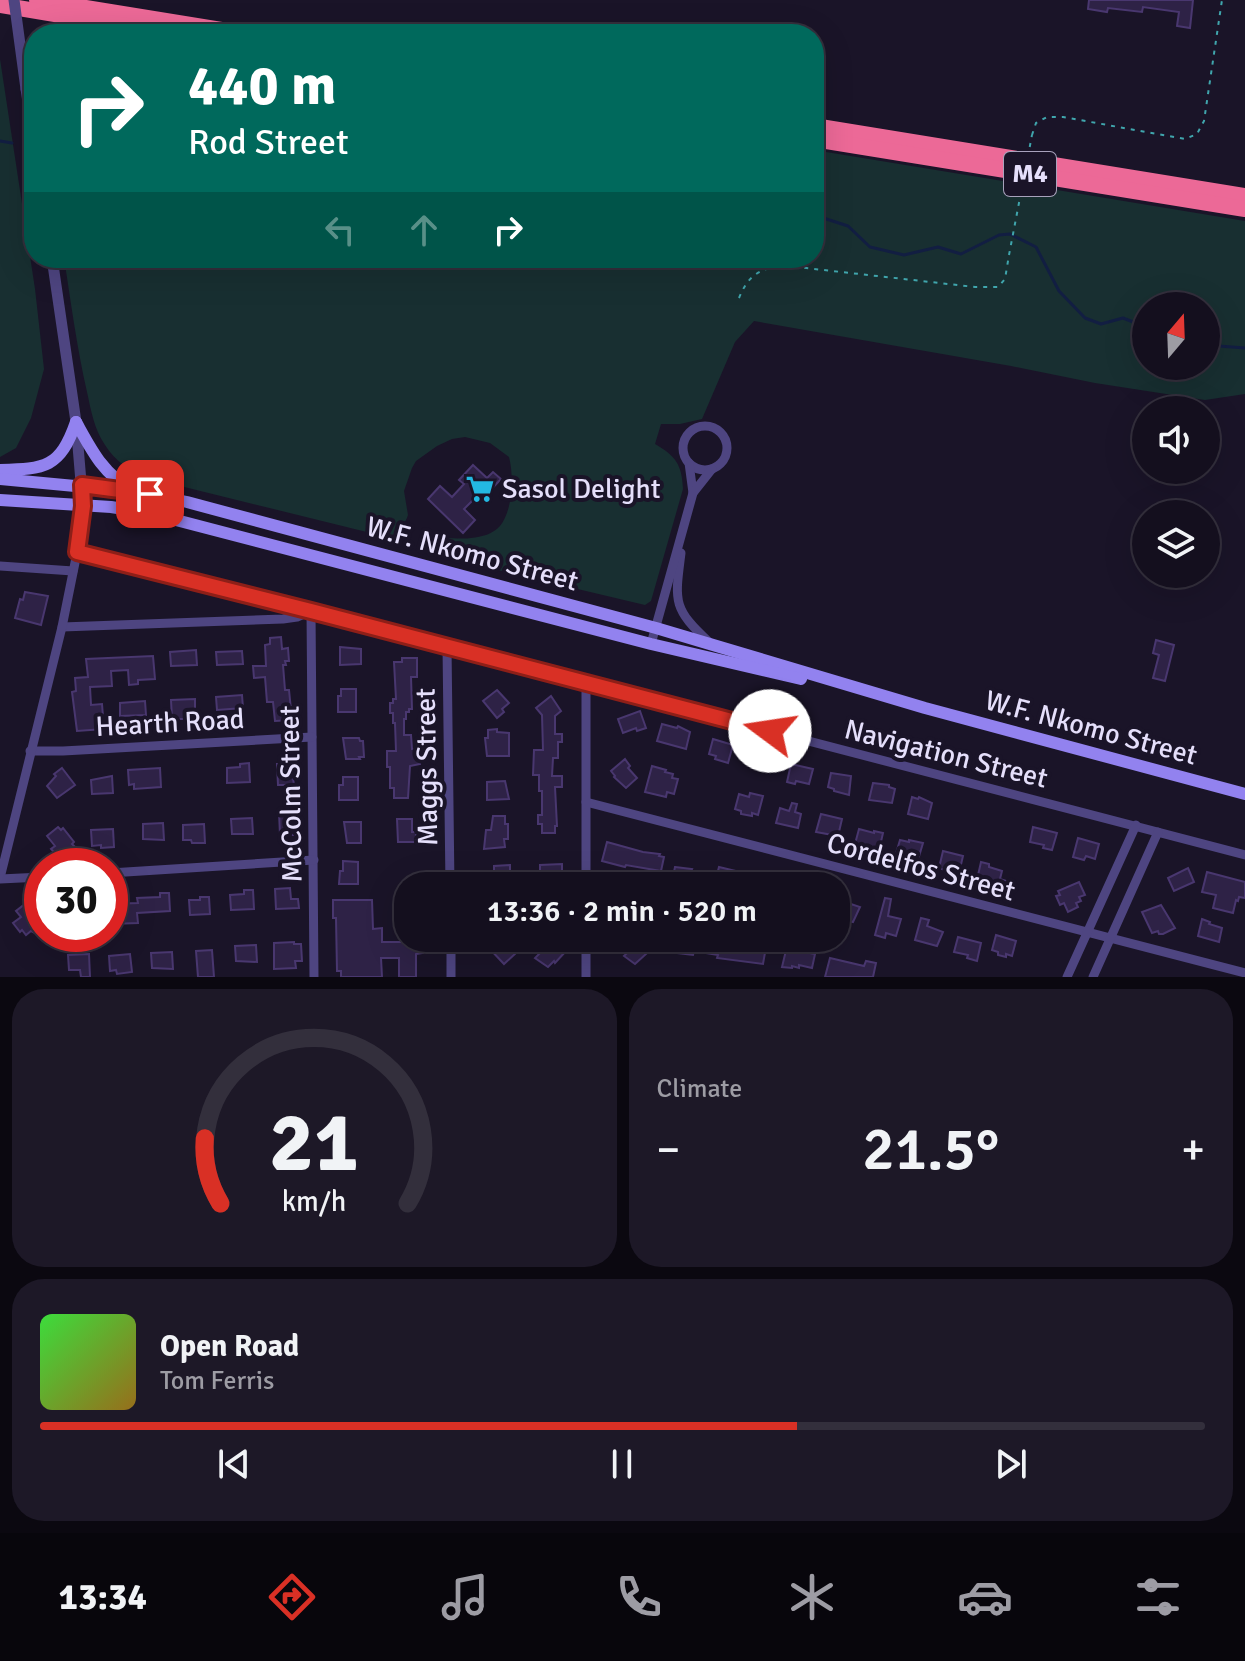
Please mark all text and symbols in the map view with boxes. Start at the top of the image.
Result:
text: 440 m [188,51,336,120]
icon: right [56,56,160,160]
text: Rod Street [188,120,349,165]
road number: M4 [1004,152,1056,196]
icon: left [318,208,362,252]
icon: ahead [402,208,446,252]
icon: right [486,208,530,252]
north arrow [1132,292,1220,380]
map controls [1132,292,1220,588]
button: sound [1132,396,1220,484]
pin [116,460,184,528]
icon: arrive [128,472,172,516]
place label: Sasol Delight [502,472,661,506]
supermarket icon: Sasol Delight [465,474,495,504]
button: layers [1132,500,1220,588]
street label: W.F. Nkomo Street [362,509,582,599]
street label: W.F. Nkomo Street [981,683,1201,773]
street label: Maggs Street [409,688,445,846]
position arrow [728,689,812,773]
street label: Hearth Road [95,702,245,744]
street label: McColm Street [272,705,310,883]
street label: Navigation Street [841,712,1051,796]
street label: Cordelfos Street [823,826,1019,908]
speed limit sign: 30 [24,848,128,952]
text: 13:36 · 2 min · 520 m [487,893,757,930]
text: Climate [657,1073,742,1105]
text: 21 [269,1092,359,1194]
text: 21.5° [862,1113,999,1187]
text: − [657,1123,680,1177]
text: + [1181,1123,1205,1177]
text: km/h [282,1184,347,1219]
text: Open Road [160,1328,299,1365]
text: Tom Ferris [160,1365,274,1397]
icon: previous [212,1442,256,1486]
icon: pause [600,1442,644,1486]
icon: next [989,1442,1033,1486]
icon: directions [264,1569,320,1625]
icon: music [437,1569,493,1625]
icon: phone [611,1569,667,1625]
icon: climate [784,1569,840,1625]
icon: car [957,1569,1013,1625]
icon: filters [1130,1569,1186,1625]
text: 13:34 [59,1575,147,1620]

